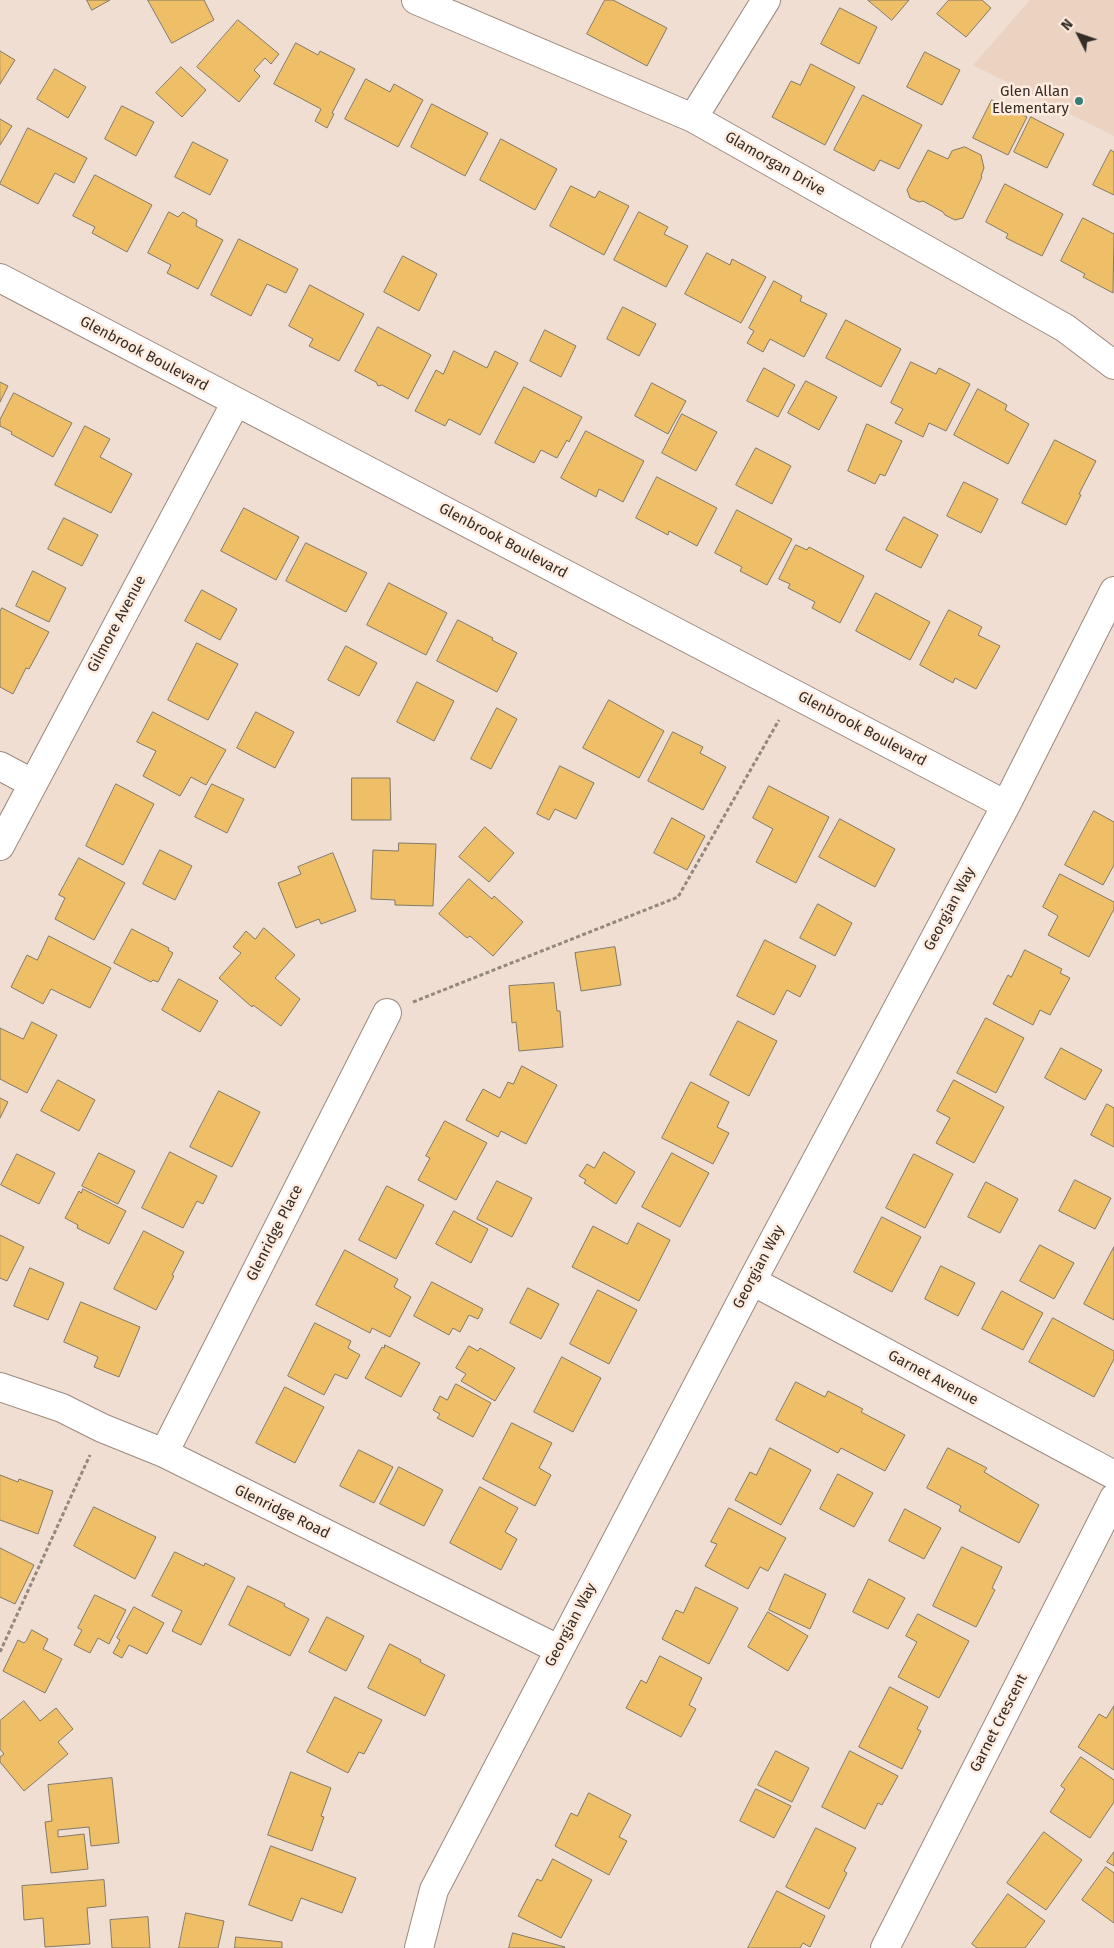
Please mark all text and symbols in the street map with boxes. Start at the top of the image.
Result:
north arrow [1054,10,1104,60]
text: N [1058,16,1077,34]
place label: Glen Allan Elementary [992,83,1069,118]
marker: Glen Allan Elementary [1073,95,1085,107]
street label: Glamorgan Drive [722,128,828,200]
street label: Glenbrook Boulevard [77,313,211,395]
street label: Glenbrook Boulevard [436,500,570,582]
street label: Gilmore Avenue [84,573,150,675]
street label: Glenbrook Boulevard [795,688,929,770]
street label: Georgian Way [920,864,980,954]
street label: Glenridge Place [243,1182,307,1284]
street label: Georgian Way [729,1222,789,1312]
street label: Garnet Avenue [885,1347,981,1409]
street label: Glenridge Road [231,1481,333,1543]
street label: Georgian Way [541,1580,601,1670]
street label: Garnet Crescent [967,1671,1031,1775]

